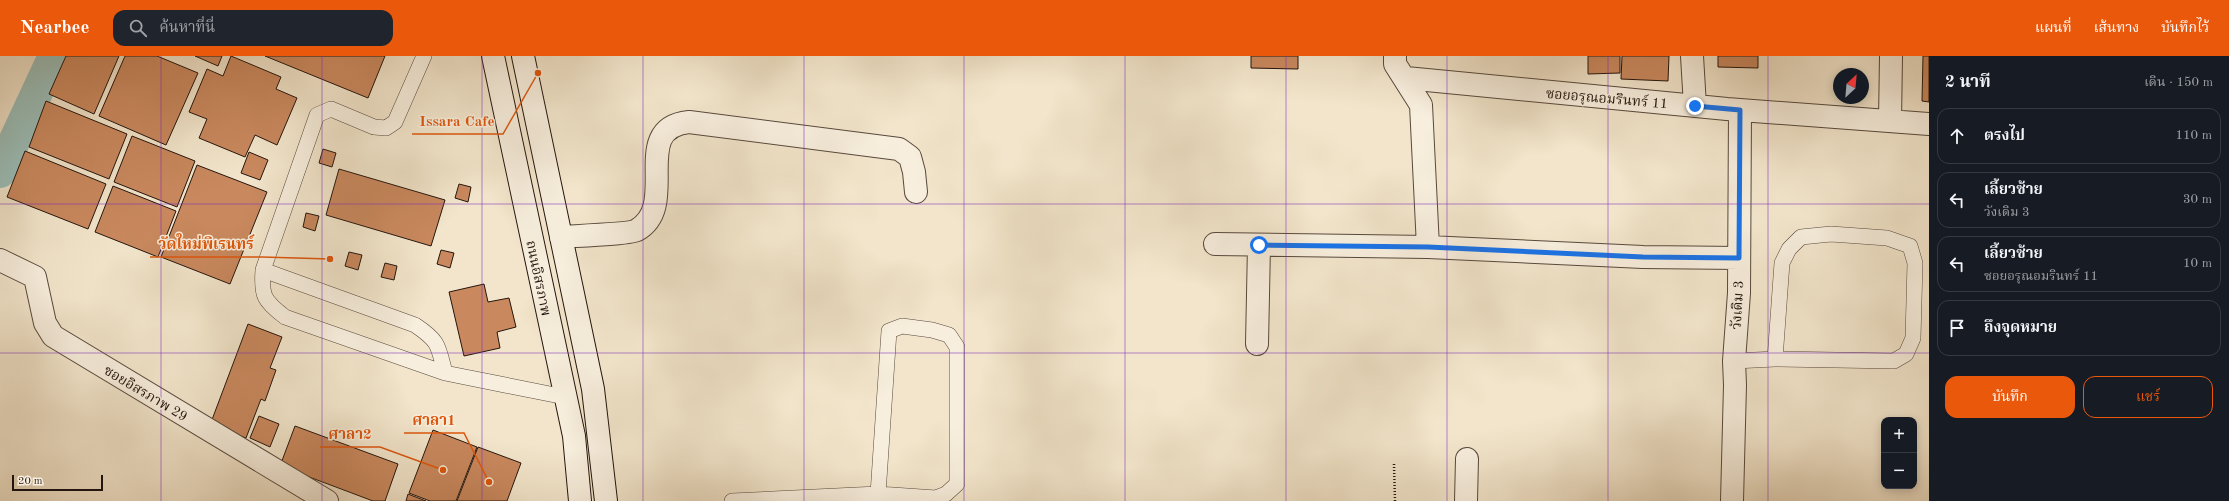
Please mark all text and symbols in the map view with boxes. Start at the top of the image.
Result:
search box [113,10,393,46]
icon: search [127,17,149,39]
text: Nearbee [20,19,89,38]
text: ค้นหาที่นี่ [159,21,215,36]
text: แผนที่ [2035,21,2072,35]
text: เส้นทาง [2094,21,2139,35]
text: บันทึกไว้ [2161,21,2209,35]
north arrow [1833,68,1869,104]
text: 2 นาที [1945,74,1991,91]
text: เดิน · 150 m [2144,76,2213,89]
street label: ซอยอรุณอมรินทร์ 11 [1545,84,1669,112]
route end [1686,97,1704,115]
callout: Issara Cafe [412,107,503,134]
text: Issara Cafe [419,115,495,130]
icon: ahead [1946,125,1968,147]
text: ตรงไป [1984,129,2025,144]
text: 110 m [2175,129,2212,142]
text: เลี้ยวซ้าย [1984,183,2043,198]
icon: left [1946,189,1968,211]
text: 30 m [2183,193,2212,206]
text: วังเดิม 3 [1984,206,2030,219]
callout: วัดใหม่พิเรนทร์ [150,230,262,257]
text: วัดใหม่พิเรนทร์ [158,233,255,253]
route start [1250,236,1268,254]
street label: ถนนอิสรภาพ [523,239,554,317]
text: เลี้ยวซ้าย [1984,247,2043,262]
icon: left [1946,253,1968,275]
text: 10 m [2183,257,2212,270]
text: ซอยอรุณอมรินทร์ 11 [1984,270,2098,283]
street label: วังเดิม 3 [1729,280,1746,330]
icon: arrive [1946,317,1968,339]
text: ถึงจุดหมาย [1984,321,2057,336]
street label: ซอยอิสรภาพ 29 [101,363,190,424]
button: บันทึก [1945,376,2075,418]
button: แชร์ [2083,376,2213,418]
callout: ศาลา1 [404,406,464,433]
text: ศาลา1 [412,414,456,429]
map controls [1881,417,1917,489]
button: + [1881,417,1917,453]
callout: ศาลา2 [320,420,380,447]
text: ศาลา2 [328,428,372,443]
button: − [1881,453,1917,489]
scale bar [12,473,103,492]
text: 20 m [18,476,43,487]

